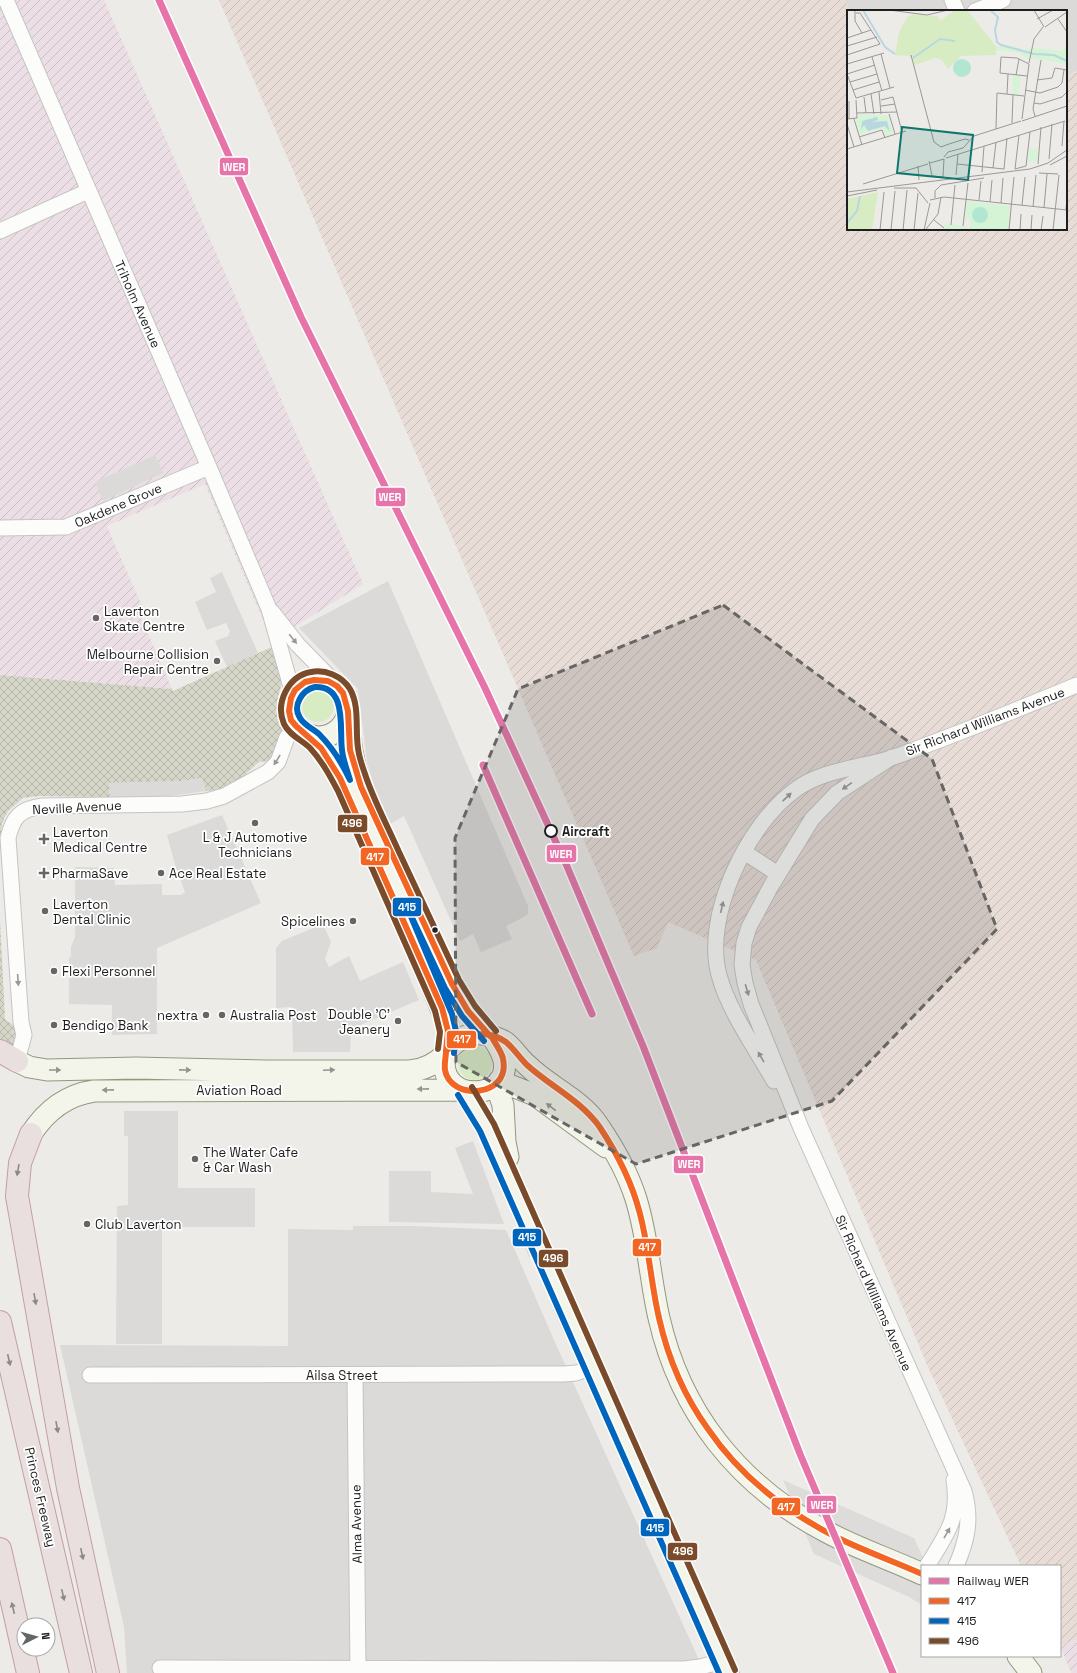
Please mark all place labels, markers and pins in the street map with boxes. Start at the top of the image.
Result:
place label: Laverton Skate Centre [104,603,185,635]
marker: Laverton Skate Centre [91,613,101,623]
place label: Melbourne Collision Repair Centre [87,646,209,678]
marker: Melbourne Collision Repair Centre [212,656,222,666]
marker: L & J Automotive Technicians [250,818,260,828]
place label: Aircraft [562,823,610,840]
place label: Laverton Medical Centre [53,824,147,856]
marker: Aircraft [544,824,558,838]
place label: L & J Automotive Technicians [203,829,307,861]
marker: Laverton Medical Centre [38,833,50,845]
place label: PharmaSave [52,865,128,882]
place label: Ace Real Estate [169,865,266,882]
marker: PharmaSave [39,868,49,878]
marker: Ace Real Estate [156,868,166,878]
place label: Laverton Dental Clinic [53,896,131,928]
marker: Laverton Dental Clinic [40,906,50,916]
place label: Spicelines [281,913,345,930]
marker: Spicelines [348,916,358,926]
unlabelled marker [430,925,440,935]
place label: Flexi Personnel [62,963,156,980]
marker: Flexi Personnel [49,966,59,976]
place label: Double 'C' Jeanery [328,1006,390,1038]
place label: nextra [157,1007,199,1024]
place label: Australia Post [230,1007,317,1024]
marker: nextra [201,1010,211,1020]
marker: Australia Post [217,1010,227,1020]
marker: Double 'C' Jeanery [393,1016,403,1026]
place label: Bendigo Bank [62,1017,149,1034]
marker: Bendigo Bank [49,1020,59,1030]
place label: The Water Cafe & Car Wash [203,1144,298,1176]
marker: The Water Cafe & Car Wash [190,1154,200,1164]
place label: Club Laverton [95,1216,182,1233]
marker: Club Laverton [82,1219,92,1229]

